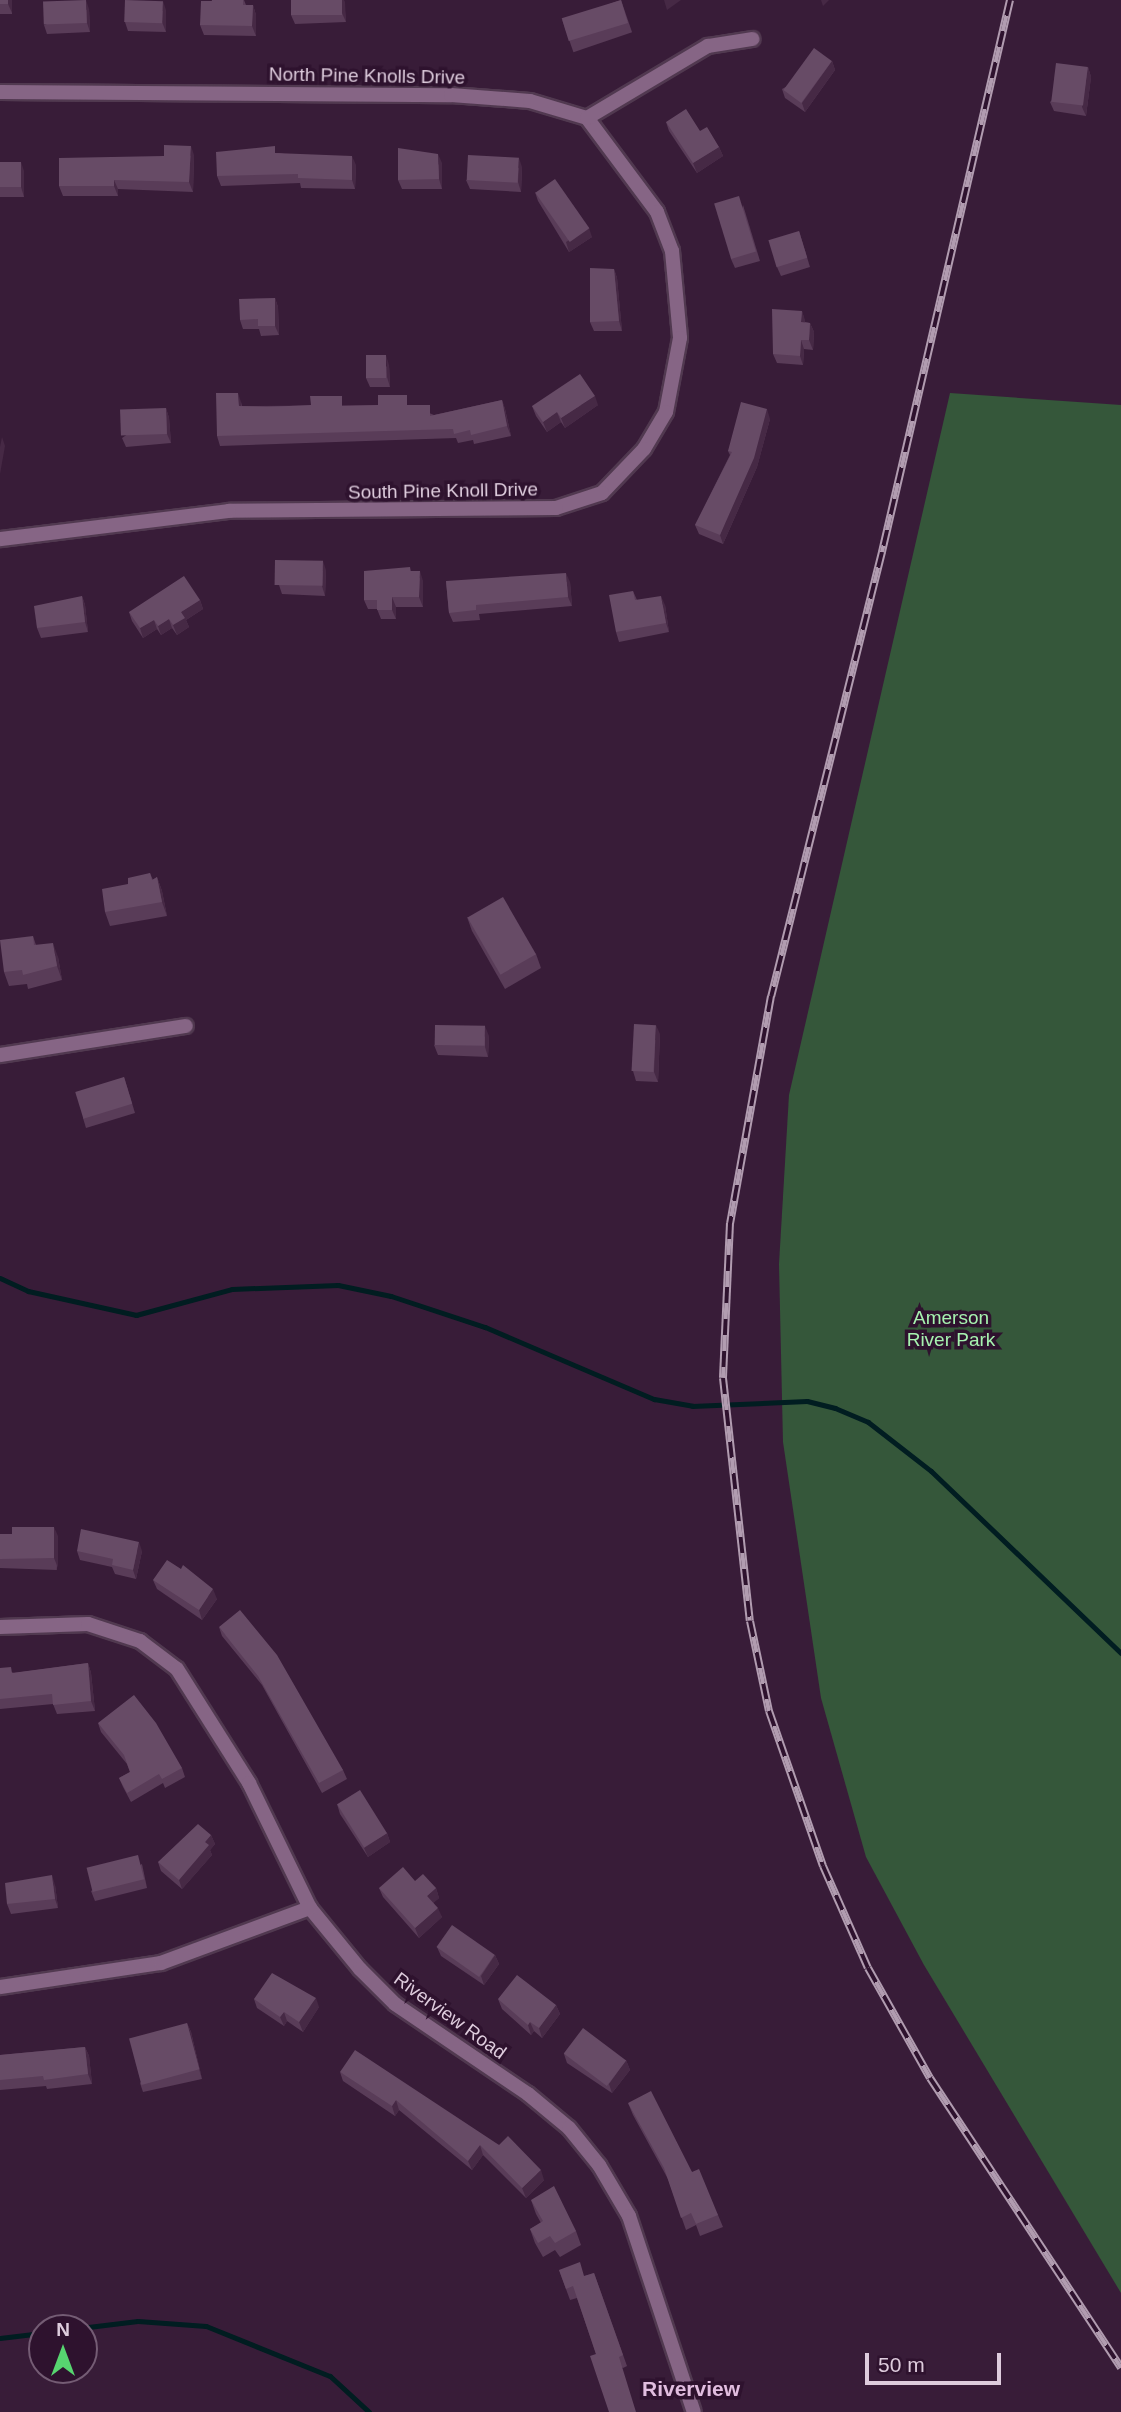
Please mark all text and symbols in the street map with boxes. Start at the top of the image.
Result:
street label: North Pine Knolls Drive [269,63,465,89]
street label: South Pine Knoll Drive [348,478,538,504]
park label: Amerson River Park [907,1307,995,1351]
street label: Riverview Road [389,1968,511,2064]
north arrow [28,2314,98,2384]
text: N [56,2319,70,2340]
scale bar [869,2338,1006,2382]
text: 50 m [878,2353,925,2376]
district label: Riverview [642,2376,740,2402]

